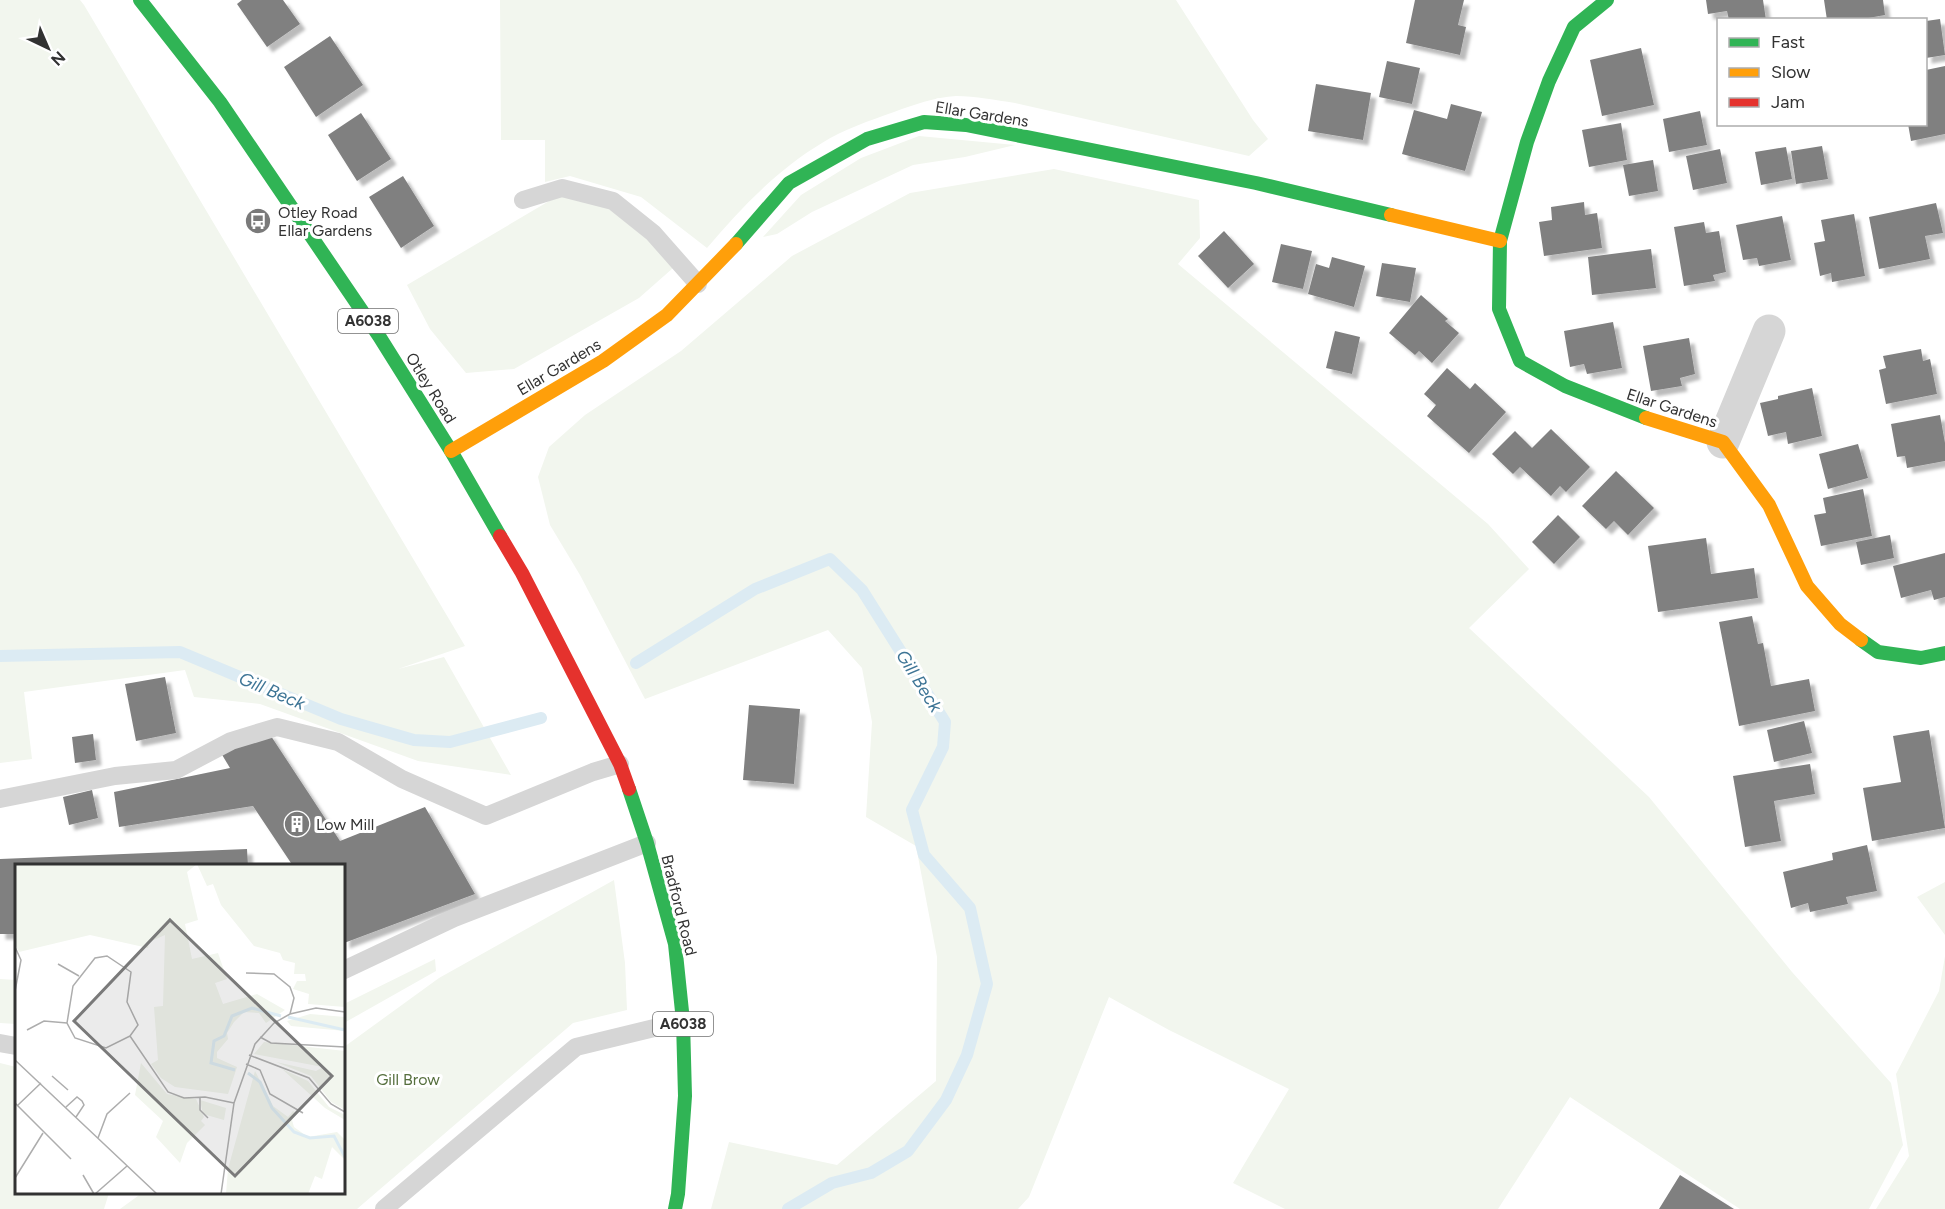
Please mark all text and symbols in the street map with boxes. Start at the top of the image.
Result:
north arrow [18,18,78,78]
legend [1717,18,1927,126]
text: Fast [1771,31,1805,53]
text: N [47,47,69,70]
text: Slow [1771,61,1810,83]
text: Jam [1771,91,1805,113]
street label: Ellar Gardens [934,97,1030,131]
place label: Otley Road Ellar Gardens [278,203,372,240]
bus stop icon: Otley Road Ellar Gardens [243,206,273,236]
road number: A6038 [338,309,398,333]
street label: Ellar Gardens [514,335,604,399]
street label: Otley Road [402,349,460,427]
street label: Ellar Gardens [1624,384,1720,432]
water label: Gill Beck [891,646,947,717]
water label: Gill Beck [236,667,310,715]
building icon: Low Mill [282,809,312,839]
place label: Low Mill [316,815,374,834]
street label: Bradford Road [657,853,701,957]
inset map [15,864,345,1194]
road number: A6038 [653,1012,713,1036]
park label: Gill Brow [376,1070,440,1089]

